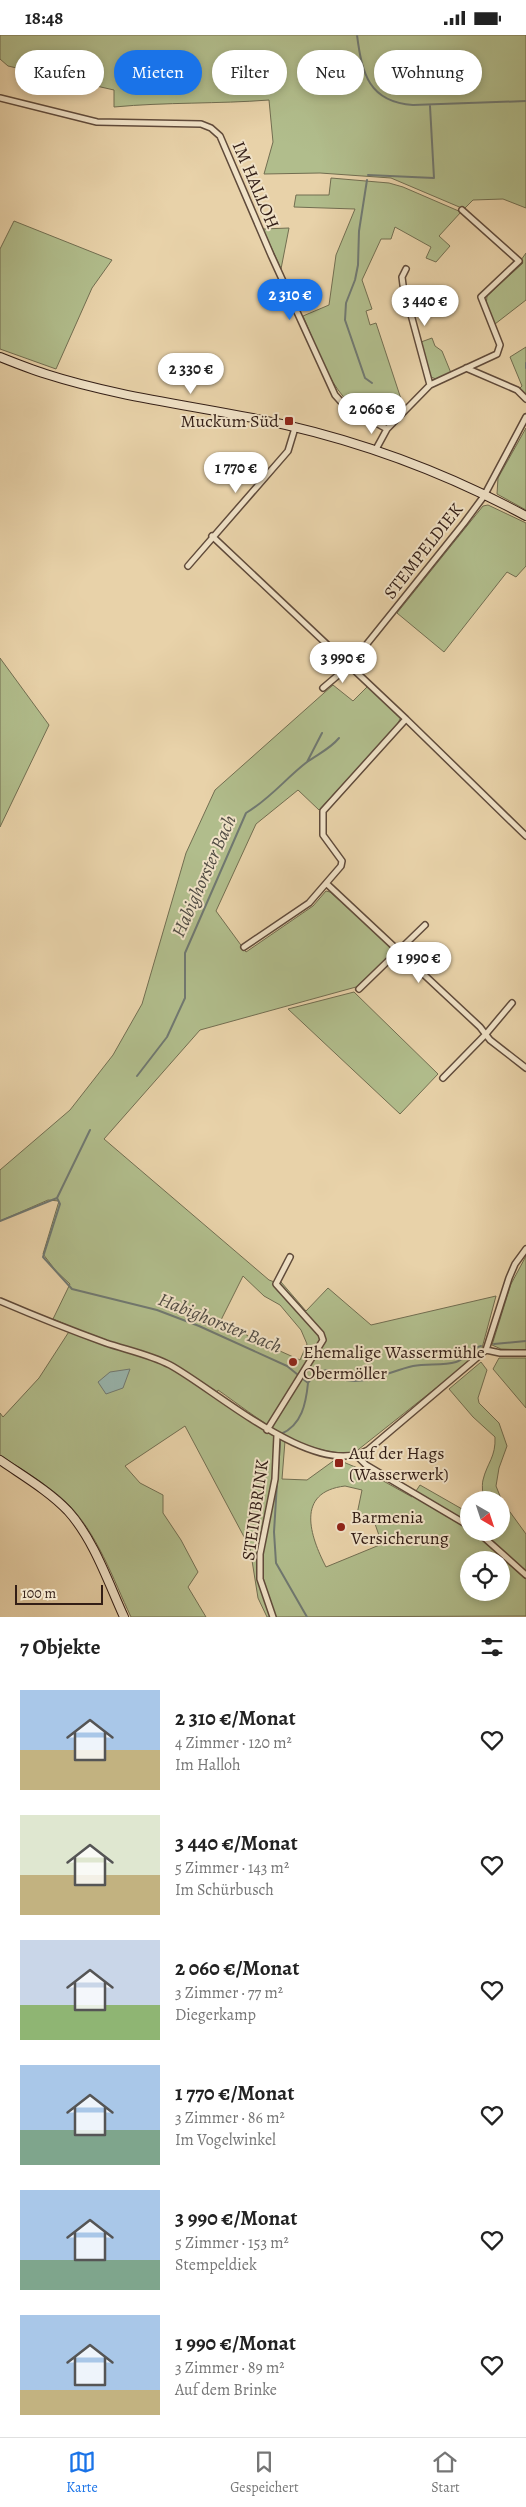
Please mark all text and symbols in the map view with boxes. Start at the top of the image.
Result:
text: 18:48 [25,5,64,31]
chip: Kaufen [15,50,104,95]
chip: Mieten [114,50,202,95]
chip: Filter [212,50,287,95]
chip: Neu [297,50,364,95]
chip: Wohnung [374,50,482,95]
street label: IM HALLOH [227,137,285,233]
pin: 2 310 € [244,279,336,321]
text: 2 310 € [268,284,312,306]
pin: 3 440 € [379,285,471,327]
text: 3 440 € [403,290,447,312]
pin: 2 330 € [145,353,237,395]
text: 2 330 € [169,358,213,380]
pin: 2 060 € [326,393,418,435]
text: 2 060 € [349,398,395,420]
place label: Muckum Süd [181,409,279,433]
marker: Muckum Süd [283,415,295,427]
pin: 1 770 € [190,451,282,494]
text: 1 770 € [215,457,257,479]
street label: STEMPELDIEK [378,497,468,604]
pin: 3 990 € [297,641,389,684]
text: 3 990 € [321,647,365,669]
water label: Habighorster Bach [165,811,243,941]
pin: 1 990 € [373,941,465,984]
text: 1 990 € [397,947,441,969]
water label: Habighorster Bach [154,1286,286,1360]
place label: Ehemalige Wassermühle Obermöller [303,1340,485,1385]
marker: Ehemalige Wassermühle Obermöller [287,1356,299,1368]
place label: Auf der Hags (Wasserwerk) [348,1441,449,1486]
street label: STEINBRINK [236,1457,274,1562]
marker: Auf der Hags (Wasserwerk) [333,1457,345,1469]
north arrow [460,1491,510,1541]
map controls [460,1491,510,1601]
place label: Barmenia Versicherung [350,1505,449,1550]
marker: Barmenia Versicherung [335,1521,347,1533]
button: locate [460,1551,510,1601]
scale bar [15,1582,102,1605]
text: 100 m [22,1584,56,1603]
text: 7 Objekte [20,1633,100,1661]
icon: filters [478,1633,506,1661]
text: 2 310 €/Monat [175,1704,296,1732]
icon: home [60,1710,120,1770]
icon: heart [478,1726,506,1754]
text: 4 Zimmer · 120 m² [175,1732,292,1754]
text: Im Halloh [175,1754,241,1776]
text: 3 440 €/Monat [175,1829,298,1857]
icon: home [60,1835,120,1895]
icon: heart [478,1851,506,1879]
text: 5 Zimmer · 143 m² [175,1857,289,1879]
text: Im Schürbusch [175,1879,274,1901]
text: 2 060 €/Monat [175,1954,299,1982]
icon: home [60,1960,120,2020]
icon: heart [478,1976,506,2004]
text: 3 Zimmer · 77 m² [175,1982,283,2004]
text: Diegerkamp [175,2004,256,2026]
text: 1 770 €/Monat [175,2079,294,2107]
icon: home [60,2085,120,2145]
icon: heart [478,2101,506,2129]
text: 3 Zimmer · 86 m² [175,2107,285,2129]
text: Im Vogelwinkel [175,2129,276,2151]
text: 3 990 €/Monat [175,2204,297,2232]
icon: home [60,2210,120,2270]
icon: heart [478,2226,506,2254]
text: 5 Zimmer · 153 m² [175,2232,289,2254]
text: Stempeldiek [175,2254,257,2276]
text: 1 990 €/Monat [175,2329,296,2357]
icon: home [60,2335,120,2395]
icon: heart [478,2351,506,2379]
text: 3 Zimmer · 89 m² [175,2357,285,2379]
text: Auf dem Brinke [175,2379,277,2401]
tab: Karte [66,2448,98,2497]
tab: Gespeichert [230,2448,299,2497]
tab: Start [431,2448,460,2497]

